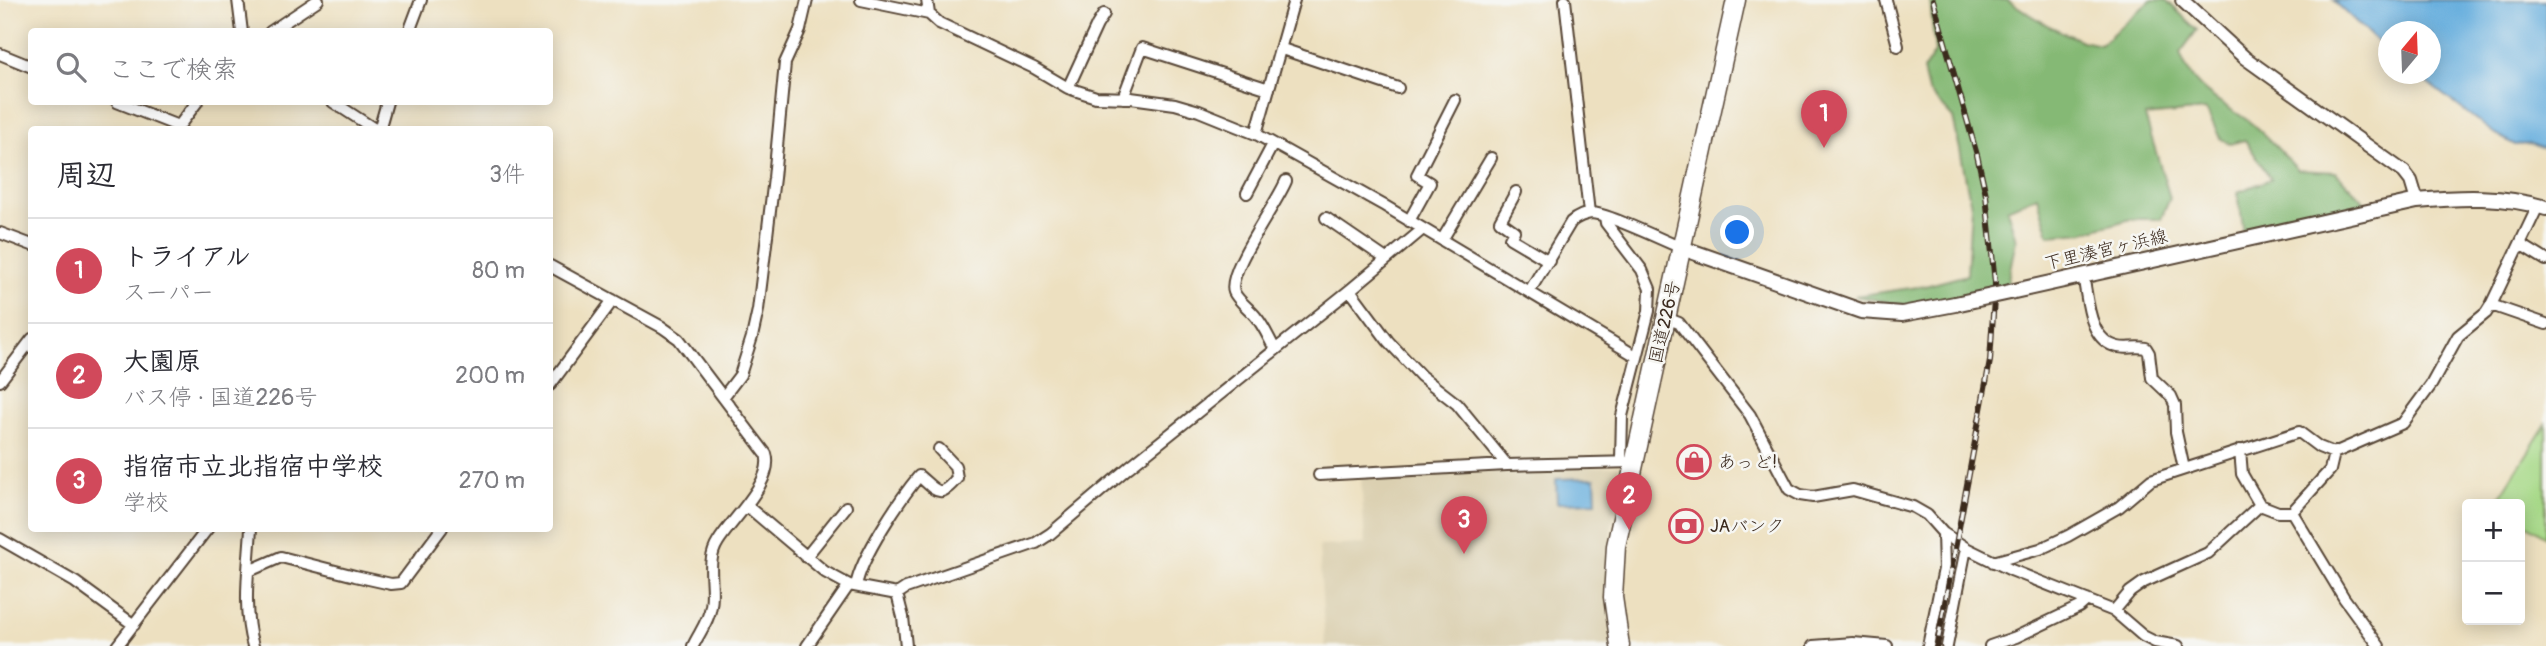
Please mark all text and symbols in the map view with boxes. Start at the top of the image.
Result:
north arrow [2378,21,2441,84]
search box [28,28,553,105]
icon: search [52,48,90,86]
text: ここで検索 [108,54,238,86]
pin: 1 [1801,90,1847,148]
text: 周辺 [56,157,116,194]
text: 3件 [489,160,525,189]
your location [1720,215,1754,249]
street label: 下里湊宮ヶ浜線 [2042,225,2170,275]
text: トライアル [123,241,251,273]
text: 1 [75,256,84,285]
text: 80 m [472,256,525,285]
text: スーパー [123,278,214,307]
street label: 国道226号 [1644,278,1686,366]
text: 大園原 [123,346,201,378]
text: 2 [73,361,85,390]
text: 200 m [455,361,525,390]
text: バス停 · 国道226号 [123,383,318,412]
shop icon: あっど! [1675,443,1713,481]
text: 指宿市立北指宿中学校 [123,451,383,483]
place label: あっど! [1718,451,1777,474]
text: 3 [73,466,85,495]
text: 270 m [459,466,525,495]
pin: 2 [1606,472,1652,530]
text: 学校 [123,488,169,517]
pin: 3 [1441,496,1487,554]
map controls [2462,499,2525,625]
button: + [2462,499,2525,562]
bank icon: JAバンク [1667,507,1705,545]
place label: JAバンク [1710,515,1784,538]
button: − [2462,562,2525,625]

